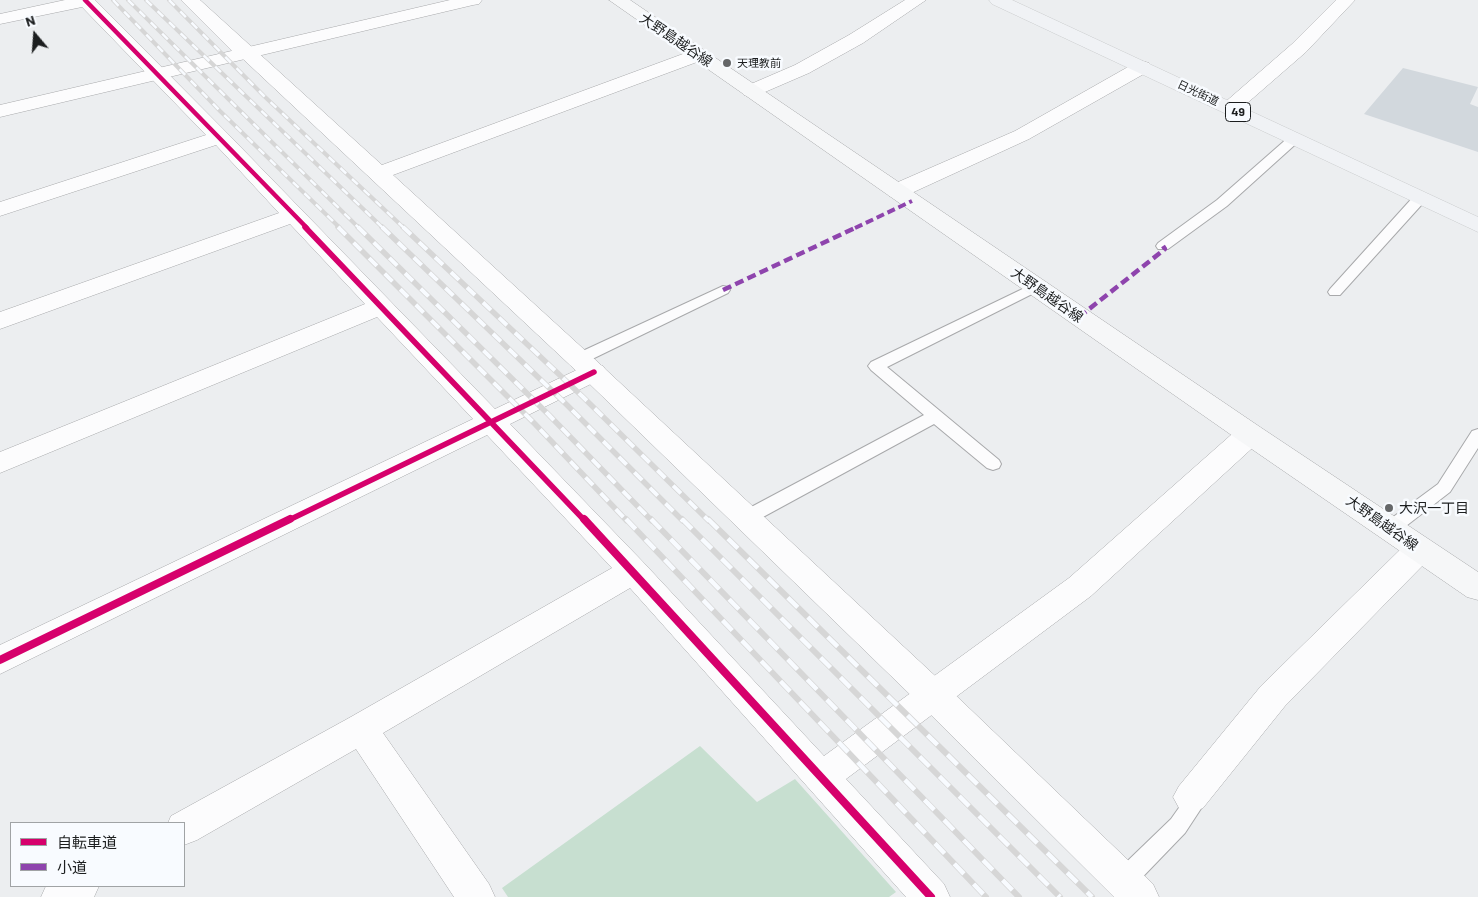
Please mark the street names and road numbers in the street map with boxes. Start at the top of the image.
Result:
street label: 大野島越谷線 [636,10,716,70]
street label: 日光街道 [1175,78,1221,108]
road number: 49 [1226,102,1250,121]
street label: 大野島越谷線 [1008,264,1086,326]
street label: 大野島越谷線 [1343,492,1421,554]

